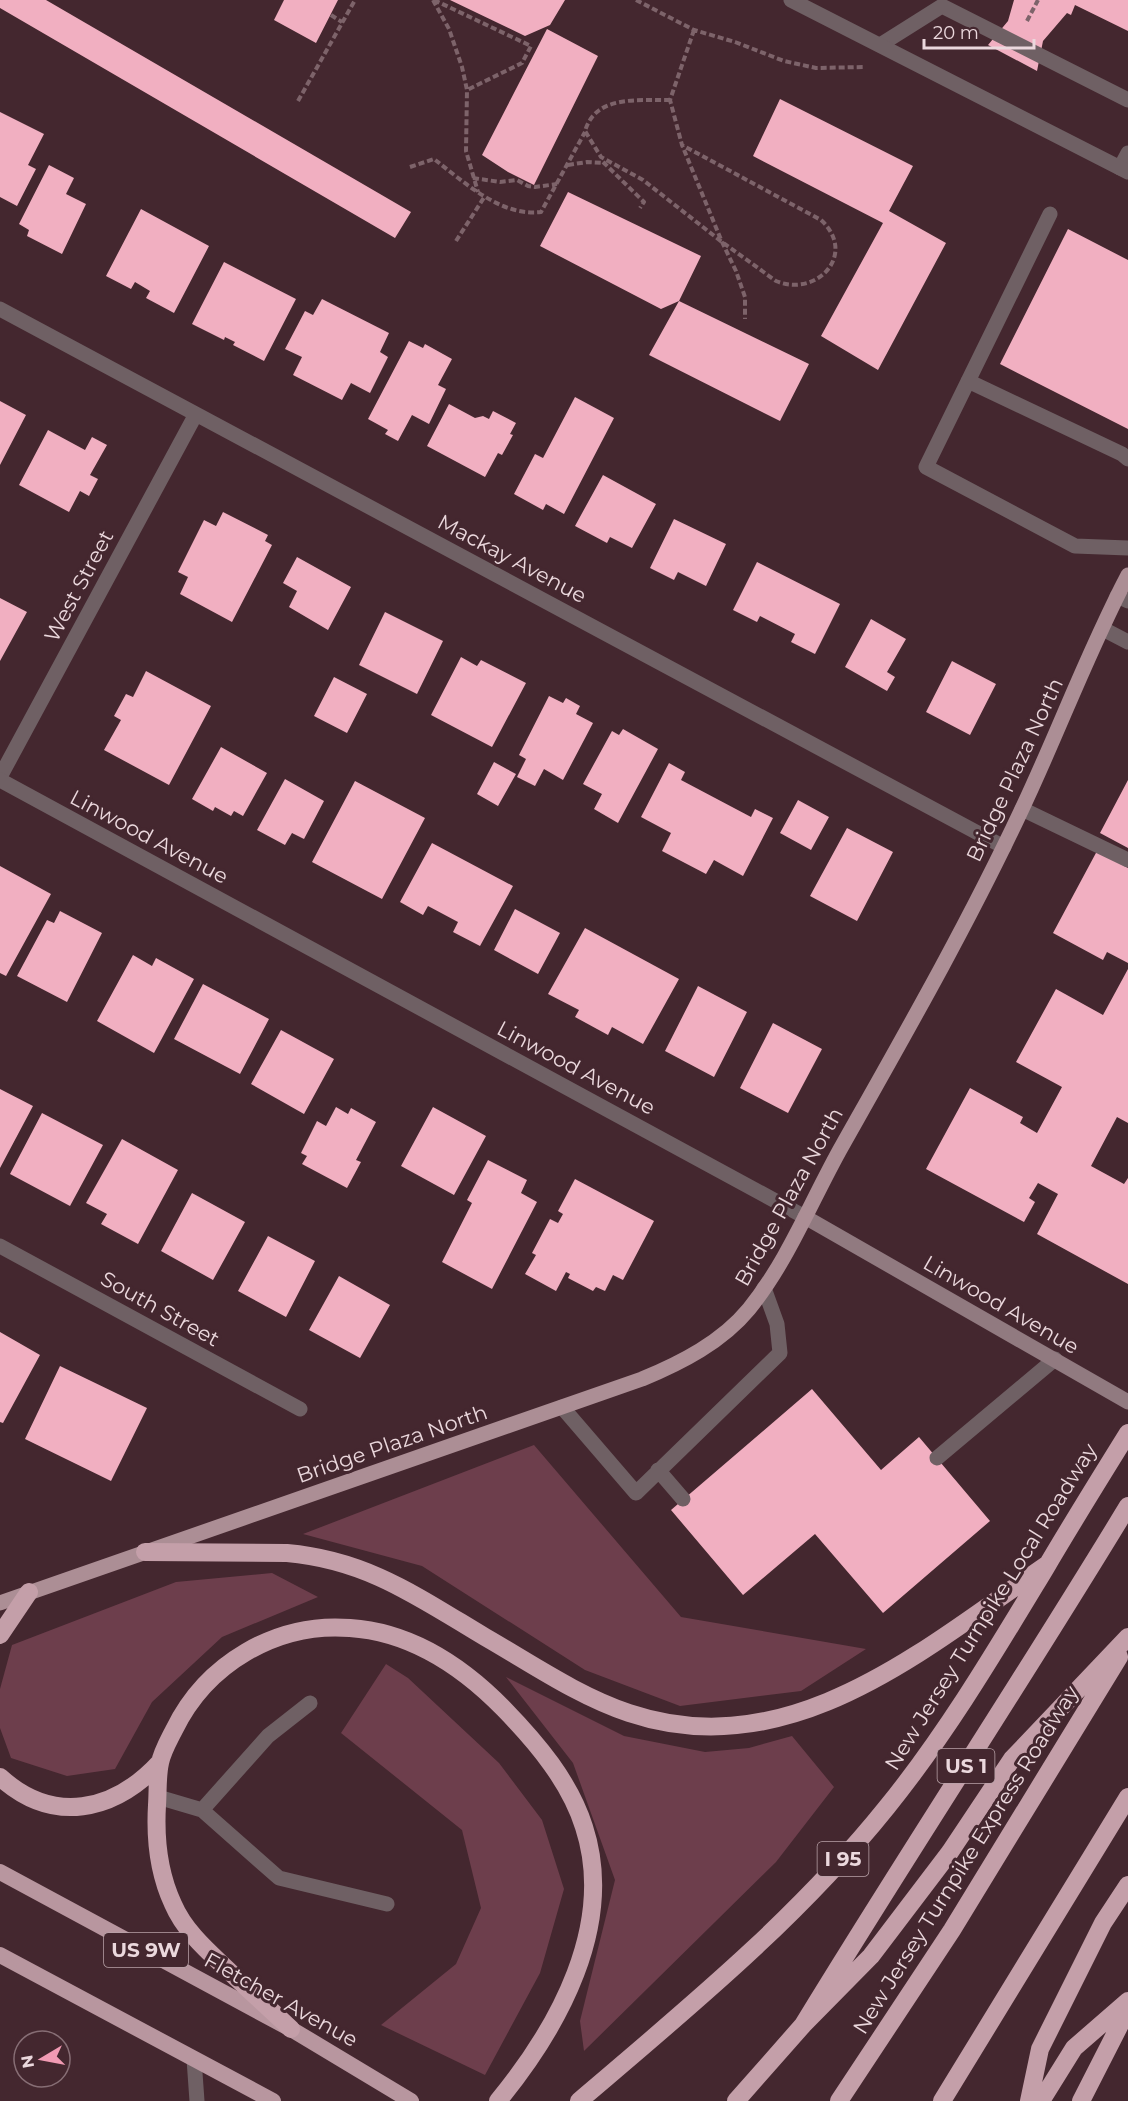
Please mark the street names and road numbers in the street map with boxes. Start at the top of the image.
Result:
street label: Mackay Avenue [434,509,591,608]
street label: West Street [39,526,118,646]
street label: Bridge Plaza North [961,674,1068,866]
street label: Linwood Avenue [66,784,233,889]
street label: Linwood Avenue [493,1015,660,1120]
street label: Bridge Plaza North [729,1103,848,1290]
street label: Linwood Avenue [919,1250,1083,1359]
street label: South Street [96,1266,224,1351]
street label: Bridge Plaza North [293,1399,490,1488]
street label: New Jersey Turnpike Local Roadway [879,1438,1102,1775]
street label: New Jersey Turnpike Express Roadway [847,1681,1084,2038]
road number: US 1 [938,1749,994,1783]
road number: I 95 [818,1842,868,1876]
road number: US 9W [104,1933,188,1967]
street label: Fletcher Avenue [200,1947,362,2052]

